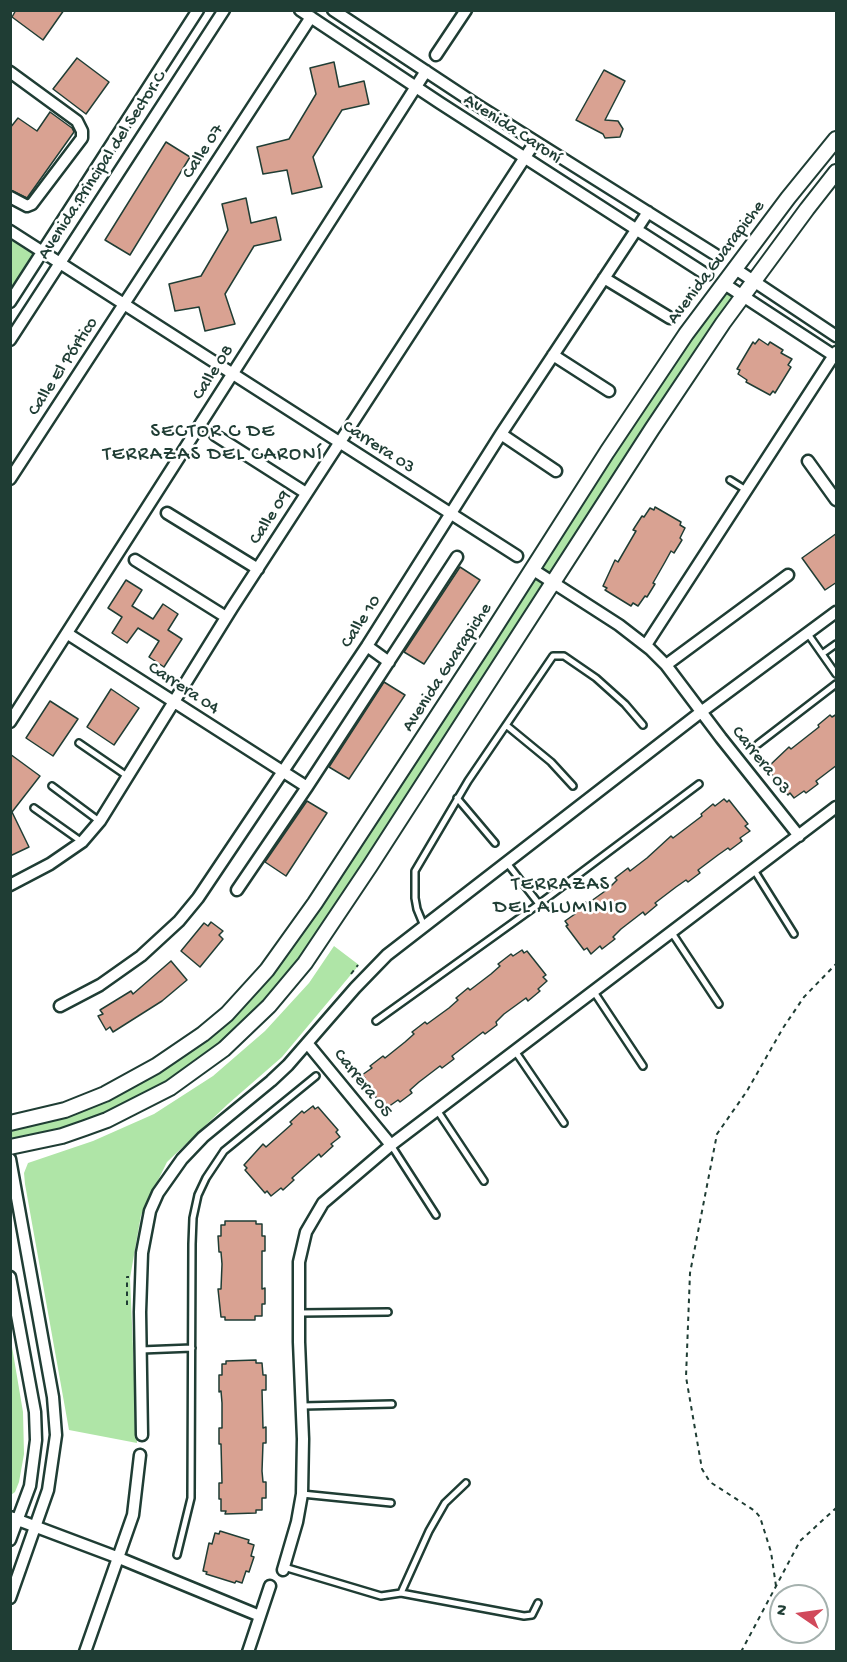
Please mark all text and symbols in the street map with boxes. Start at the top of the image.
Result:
street label: Avenida Principal del Sector C [34,68,172,264]
street label: Avenida Caroní [459,90,565,170]
street label: Calle 07 [178,121,230,183]
street label: Avenida Guarapiche [664,197,770,329]
street label: Calle El Pórtico [24,314,104,420]
street label: Calle 08 [188,341,240,405]
street label: Carrera 03 [338,417,418,479]
district label: SECTOR C DE TERRAZAS DEL CARONÍ [103,421,323,468]
street label: Calle 09 [245,487,297,549]
street label: Calle 10 [337,591,387,653]
street label: Avenida Guarapiche [398,600,498,736]
street label: Carrera 04 [143,658,223,720]
street label: Carrera 03 [726,722,794,800]
district label: TERRAZAS DEL ALUMINIO [494,874,628,921]
street label: Carrera 05 [328,1045,396,1123]
north arrow [769,1584,829,1644]
text: N [772,1603,793,1618]

